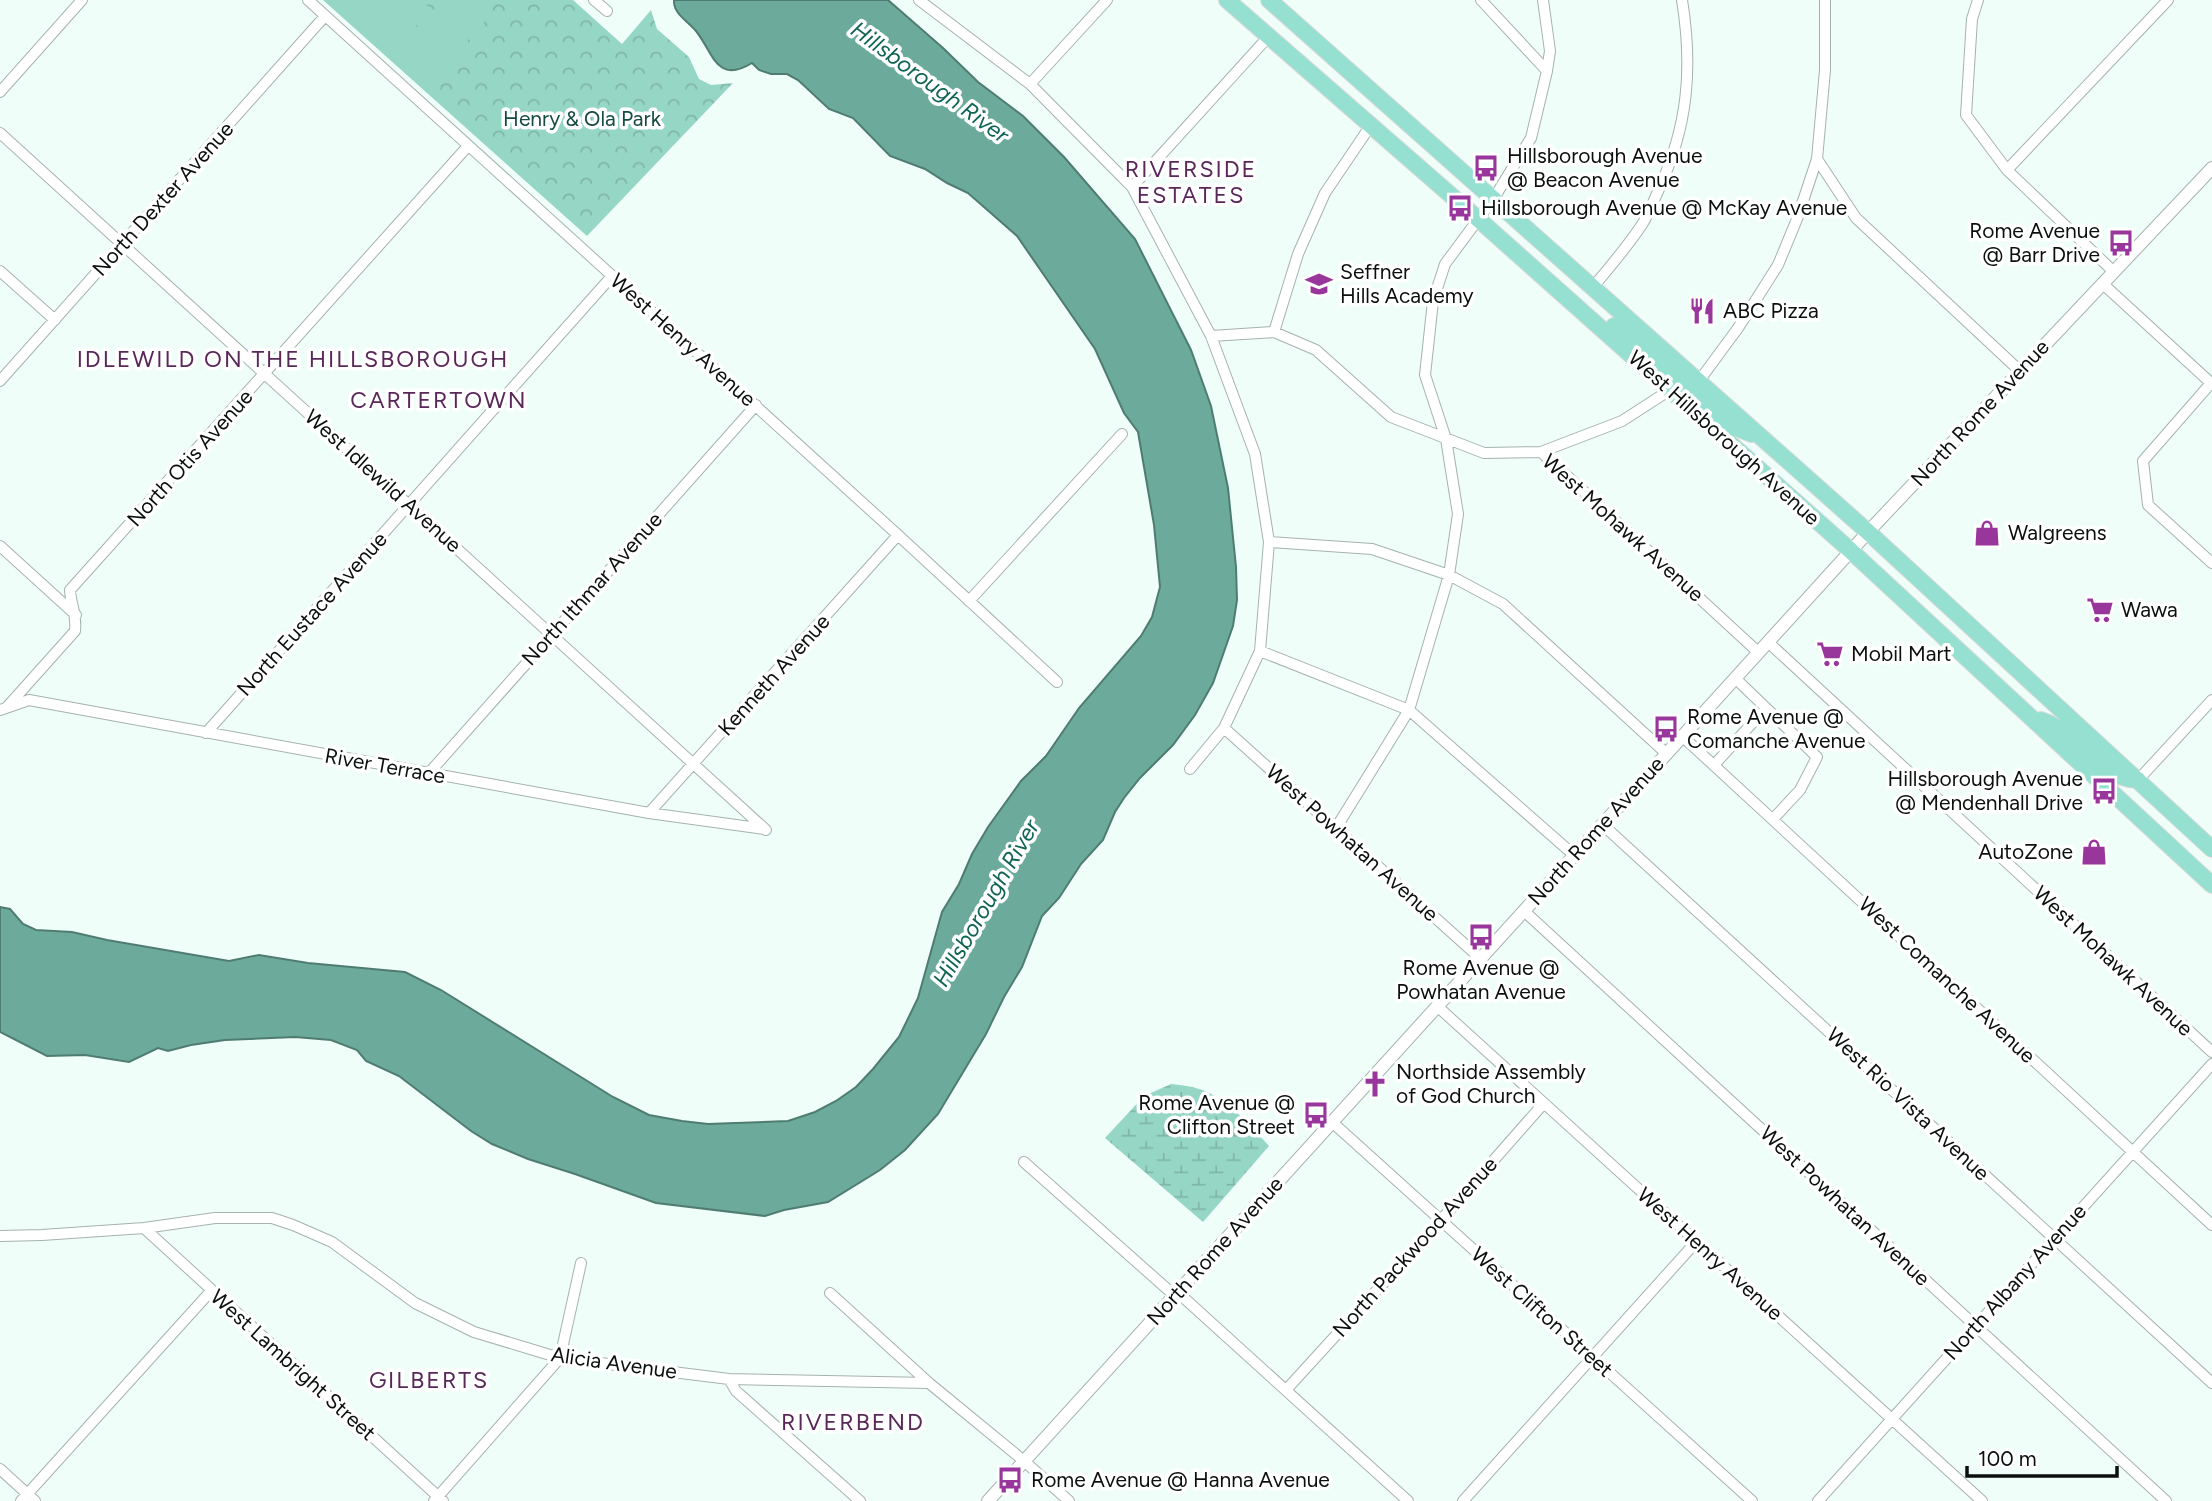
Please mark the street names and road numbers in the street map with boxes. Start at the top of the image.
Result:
street label: North Dexter Avenue [87,116,238,281]
street label: West Henry Avenue [605,268,761,411]
street label: North Rome Avenue [1905,334,2054,491]
street label: West Hillsborough Avenue [1623,345,1825,530]
street label: North Otis Avenue [122,384,258,531]
street label: West Idlewild Avenue [300,404,467,557]
street label: West Mohawk Avenue [1537,448,1709,607]
street label: North Ithmar Avenue [516,507,667,670]
street label: North Eustace Avenue [231,527,392,701]
street label: Kenneth Avenue [713,609,835,741]
street label: River Terrace [323,743,447,788]
street label: North Rome Avenue [1522,751,1669,910]
street label: West Powhatan Avenue [1261,759,1444,927]
street label: West Mohawk Avenue [2028,880,2198,1041]
street label: West Comanche Avenue [1854,891,2041,1068]
street label: West Rio Vista Avenue [1822,1022,1995,1185]
street label: West Powhatan Avenue [1755,1120,1935,1291]
street label: North Packwood Avenue [1327,1151,1502,1342]
street label: North Rome Avenue [1141,1171,1288,1330]
street label: West Henry Avenue [1632,1182,1788,1325]
street label: North Albany Avenue [1938,1199,2091,1365]
street label: West Clifton Street [1466,1242,1618,1382]
street label: West Lambright Street [206,1284,381,1445]
street label: Alicia Avenue [550,1341,679,1384]

